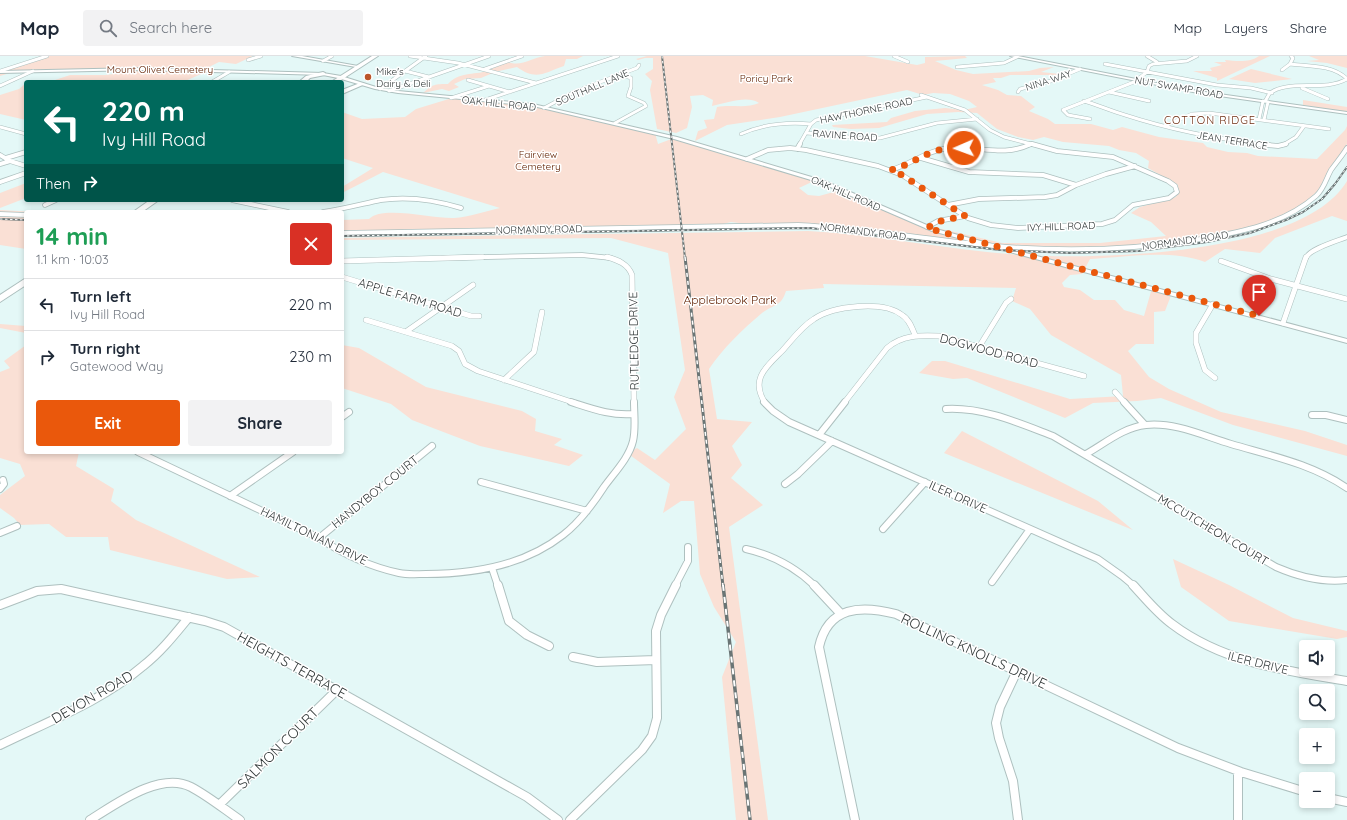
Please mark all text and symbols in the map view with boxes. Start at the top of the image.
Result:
search box [83,10,363,46]
text: Map [20,16,59,40]
icon: search [97,17,119,39]
text: Search here [129,18,212,37]
text: Map [1173,19,1202,37]
text: Layers [1224,19,1268,37]
text: Share [1290,19,1327,37]
park label: Mount Olivet Cemetery [107,63,213,76]
place label: Mike's Dairy & Deli [376,65,431,90]
street label: SOUTHALL LANE [554,66,631,109]
street label: NINA WAY [1024,67,1073,94]
marker: Mike's Dairy & Deli [363,72,373,82]
park label: Poricy Park [740,72,792,85]
street label: NUT SWAMP ROAD [1134,73,1224,102]
text: 220 m [102,93,185,128]
street label: OAK HILL ROAD [461,93,537,114]
street label: HAWTHORNE ROAD [819,94,914,127]
icon: left [36,96,88,148]
district label: COTTON RIDGE [1164,113,1256,127]
street label: RAVINE ROAD [812,127,878,144]
position arrow [943,127,985,169]
text: Ivy Hill Road [102,128,206,151]
street label: JEAN TERRACE [1196,128,1269,153]
park label: Fairview Cemetery [515,148,561,173]
icon: right [79,172,101,194]
street label: OAK HILL ROAD [809,173,883,214]
text: Then [36,174,71,193]
street label: IVY HILL ROAD [1027,219,1095,234]
street label: NORMANDY ROAD [819,220,907,243]
text: 14 min [36,221,108,251]
street label: NORMANDY ROAD [496,222,583,237]
button: close [290,223,332,265]
street label: NORMANDY ROAD [1141,228,1229,253]
text: 1.1 km · 10:03 [36,251,109,267]
street label: APPLE FARM ROAD [357,275,464,321]
pin [1242,275,1276,316]
icon: arrive [1248,281,1270,303]
text: Turn left [70,287,132,306]
street label: RUTLEDGE DRIVE [625,291,642,390]
park label: Applebrook Park [684,292,776,307]
icon: left [36,294,58,316]
text: 220 m [289,295,332,314]
text: Ivy Hill Road [70,306,145,322]
street label: DOGWOOD ROAD [938,330,1040,371]
text: Turn right [70,339,141,358]
icon: right [36,346,58,368]
text: 230 m [289,347,332,366]
text: Gatewood Way [70,358,163,374]
button: Exit [36,400,180,446]
button: Share [188,400,332,446]
street label: HANDYBOY COURT [328,452,421,531]
street label: ILER DRIVE [927,477,990,516]
street label: MCCUTCHEON COURT [1155,491,1271,569]
street label: HAMILTONIAN DRIVE [258,503,370,568]
street label: ROLLING KNOLLS DRIVE [898,609,1050,693]
street label: HEIGHTS TERRACE [234,627,350,703]
map controls [1299,640,1335,808]
button: sound [1299,640,1335,676]
street label: ILER DRIVE [1226,648,1290,677]
street label: DEVON ROAD [48,666,136,728]
button: search [1299,684,1335,720]
street label: SALMON COURT [233,703,323,793]
button: + [1299,728,1335,764]
button: − [1299,772,1335,808]

